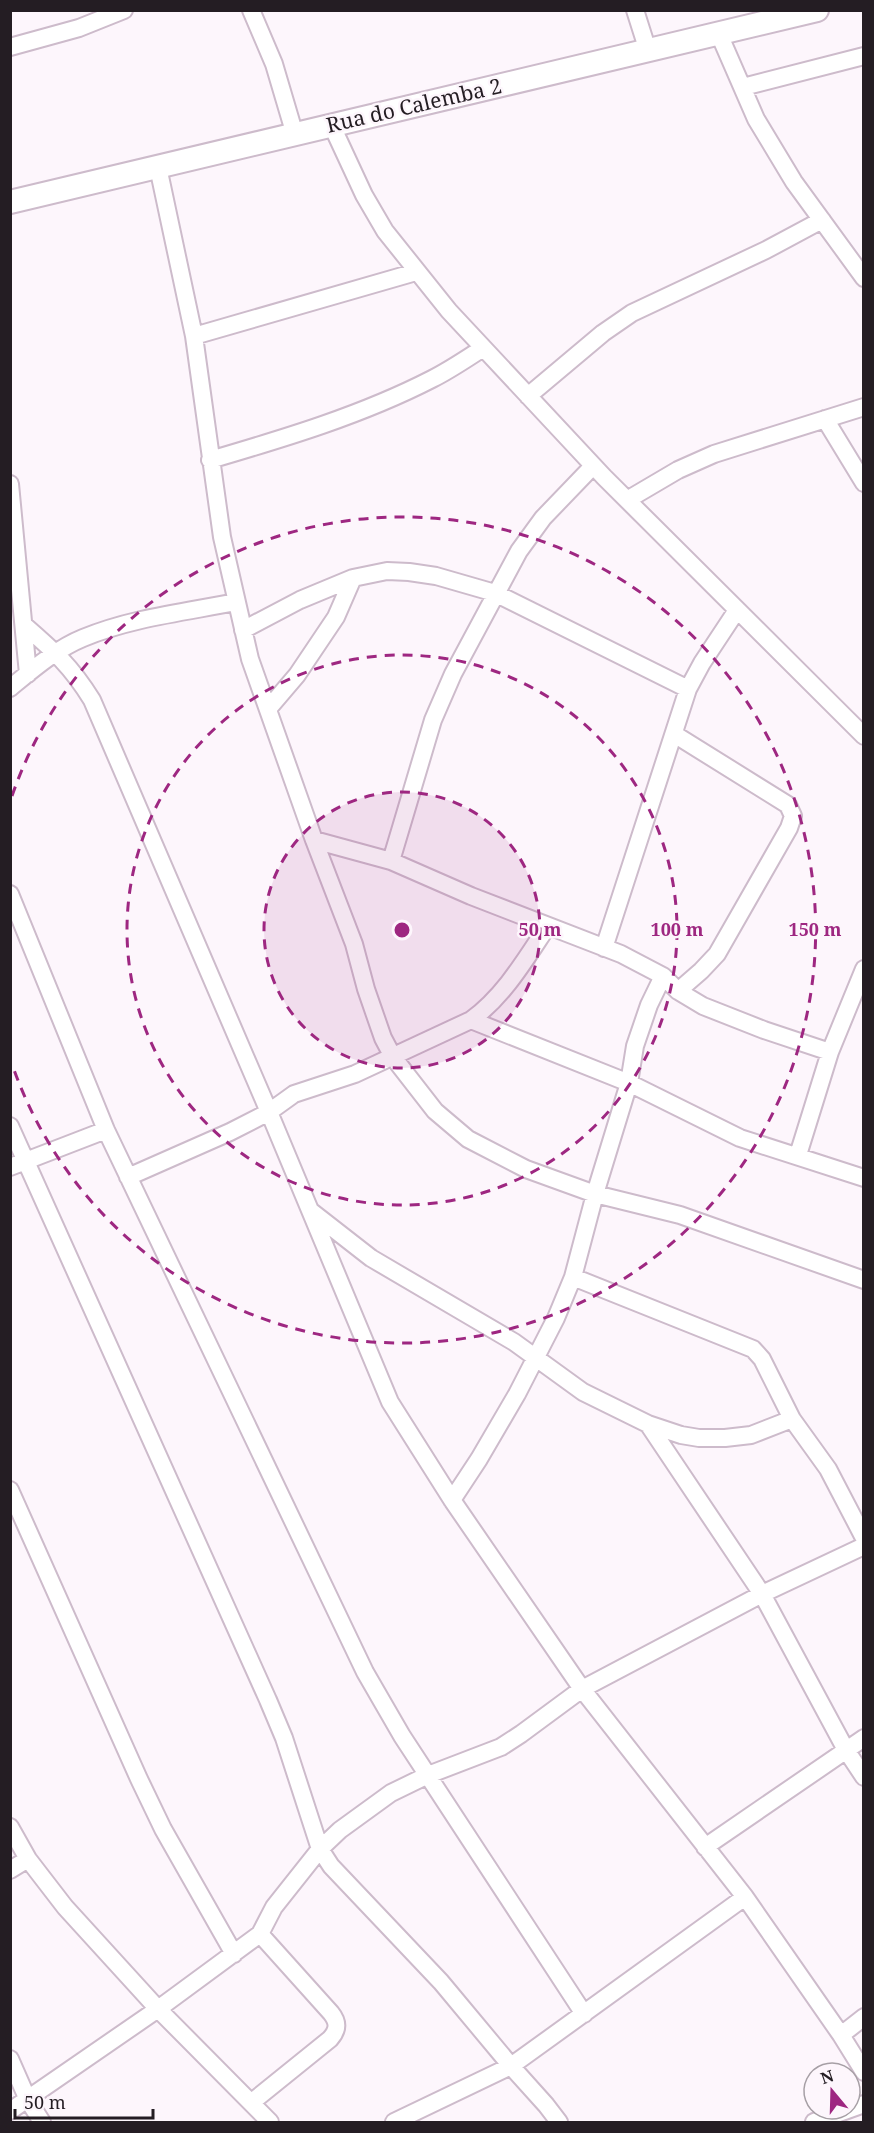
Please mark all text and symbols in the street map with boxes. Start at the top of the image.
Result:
street label: Rua do Calemba 2 [323,71,504,139]
text: 50 m [519,917,562,941]
text: 100 m [651,917,704,941]
text: 150 m [789,917,842,941]
centre of rings [392,920,412,940]
north arrow [802,2061,862,2121]
text: N [818,2064,837,2089]
scale bar [15,2082,153,2120]
text: 50 m [24,2090,66,2114]

